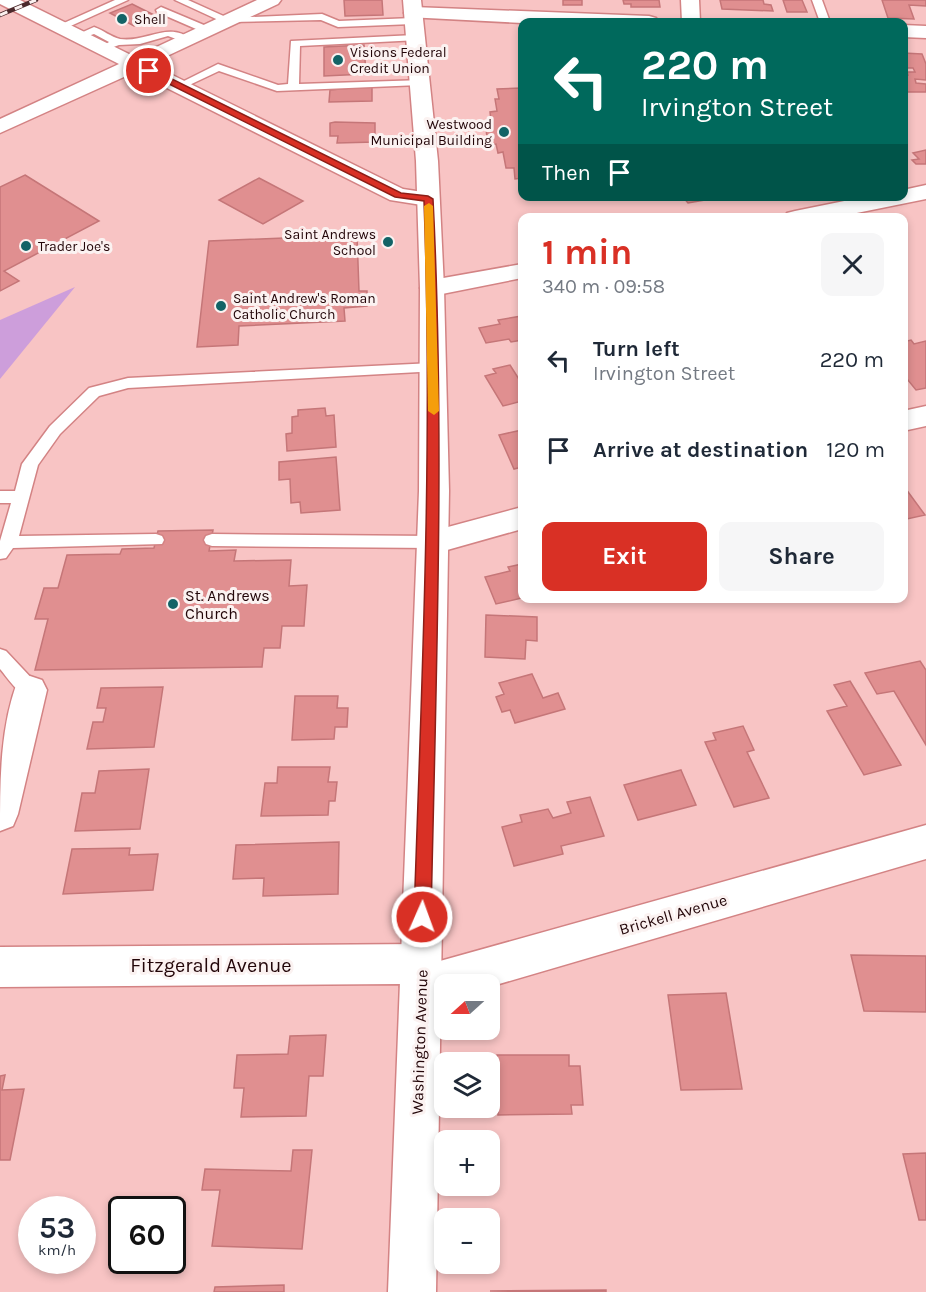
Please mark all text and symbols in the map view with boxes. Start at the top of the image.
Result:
place label: Shell [134,11,166,28]
marker: Shell [115,12,129,26]
text: 220 m [641,40,769,90]
icon: left [542,42,620,120]
place label: Visions Federal Credit Union [350,44,447,77]
pin [123,45,174,96]
marker: Visions Federal Credit Union [331,53,345,67]
icon: arrive [132,54,165,87]
text: Irvington Street [641,91,833,123]
place label: Westwood Municipal Building [370,116,492,149]
marker: Westwood Municipal Building [497,125,511,139]
icon: arrive [603,156,636,189]
text: Then [542,160,591,186]
place label: Saint Andrews School [284,226,376,259]
text: 1 min [542,231,632,273]
button: close [821,233,884,296]
marker: Saint Andrews School [381,235,395,249]
place label: Trader Joe's [38,238,110,255]
marker: Trader Joe's [19,239,33,253]
text: 340 m · 09:58 [542,275,665,298]
place label: Saint Andrew's Roman Catholic Church [233,290,376,323]
marker: Saint Andrew's Roman Catholic Church [214,299,228,313]
text: Turn left [593,336,680,362]
icon: left [542,344,575,377]
text: 220 m [820,347,884,373]
text: Irvington Street [593,362,735,385]
icon: arrive [542,434,575,467]
text: Arrive at destination [593,437,808,463]
text: 120 m [826,437,885,463]
button: Exit [542,522,707,591]
button: Share [719,522,884,591]
place label: St. Andrews Church [185,586,270,623]
marker: St. Andrews Church [166,597,180,611]
position arrow [390,885,454,949]
street label: Brickell Avenue [617,890,729,939]
street label: Fitzgerald Avenue [130,954,292,977]
street label: Washington Avenue [407,969,432,1115]
north arrow [434,974,500,1040]
map controls [434,974,500,1274]
button: layers [434,1052,500,1118]
button: + [434,1130,500,1196]
speed limit sign: 60 [108,1196,186,1274]
button: − [434,1208,500,1274]
text: 53 [39,1210,75,1246]
text: km/h [38,1241,76,1259]

